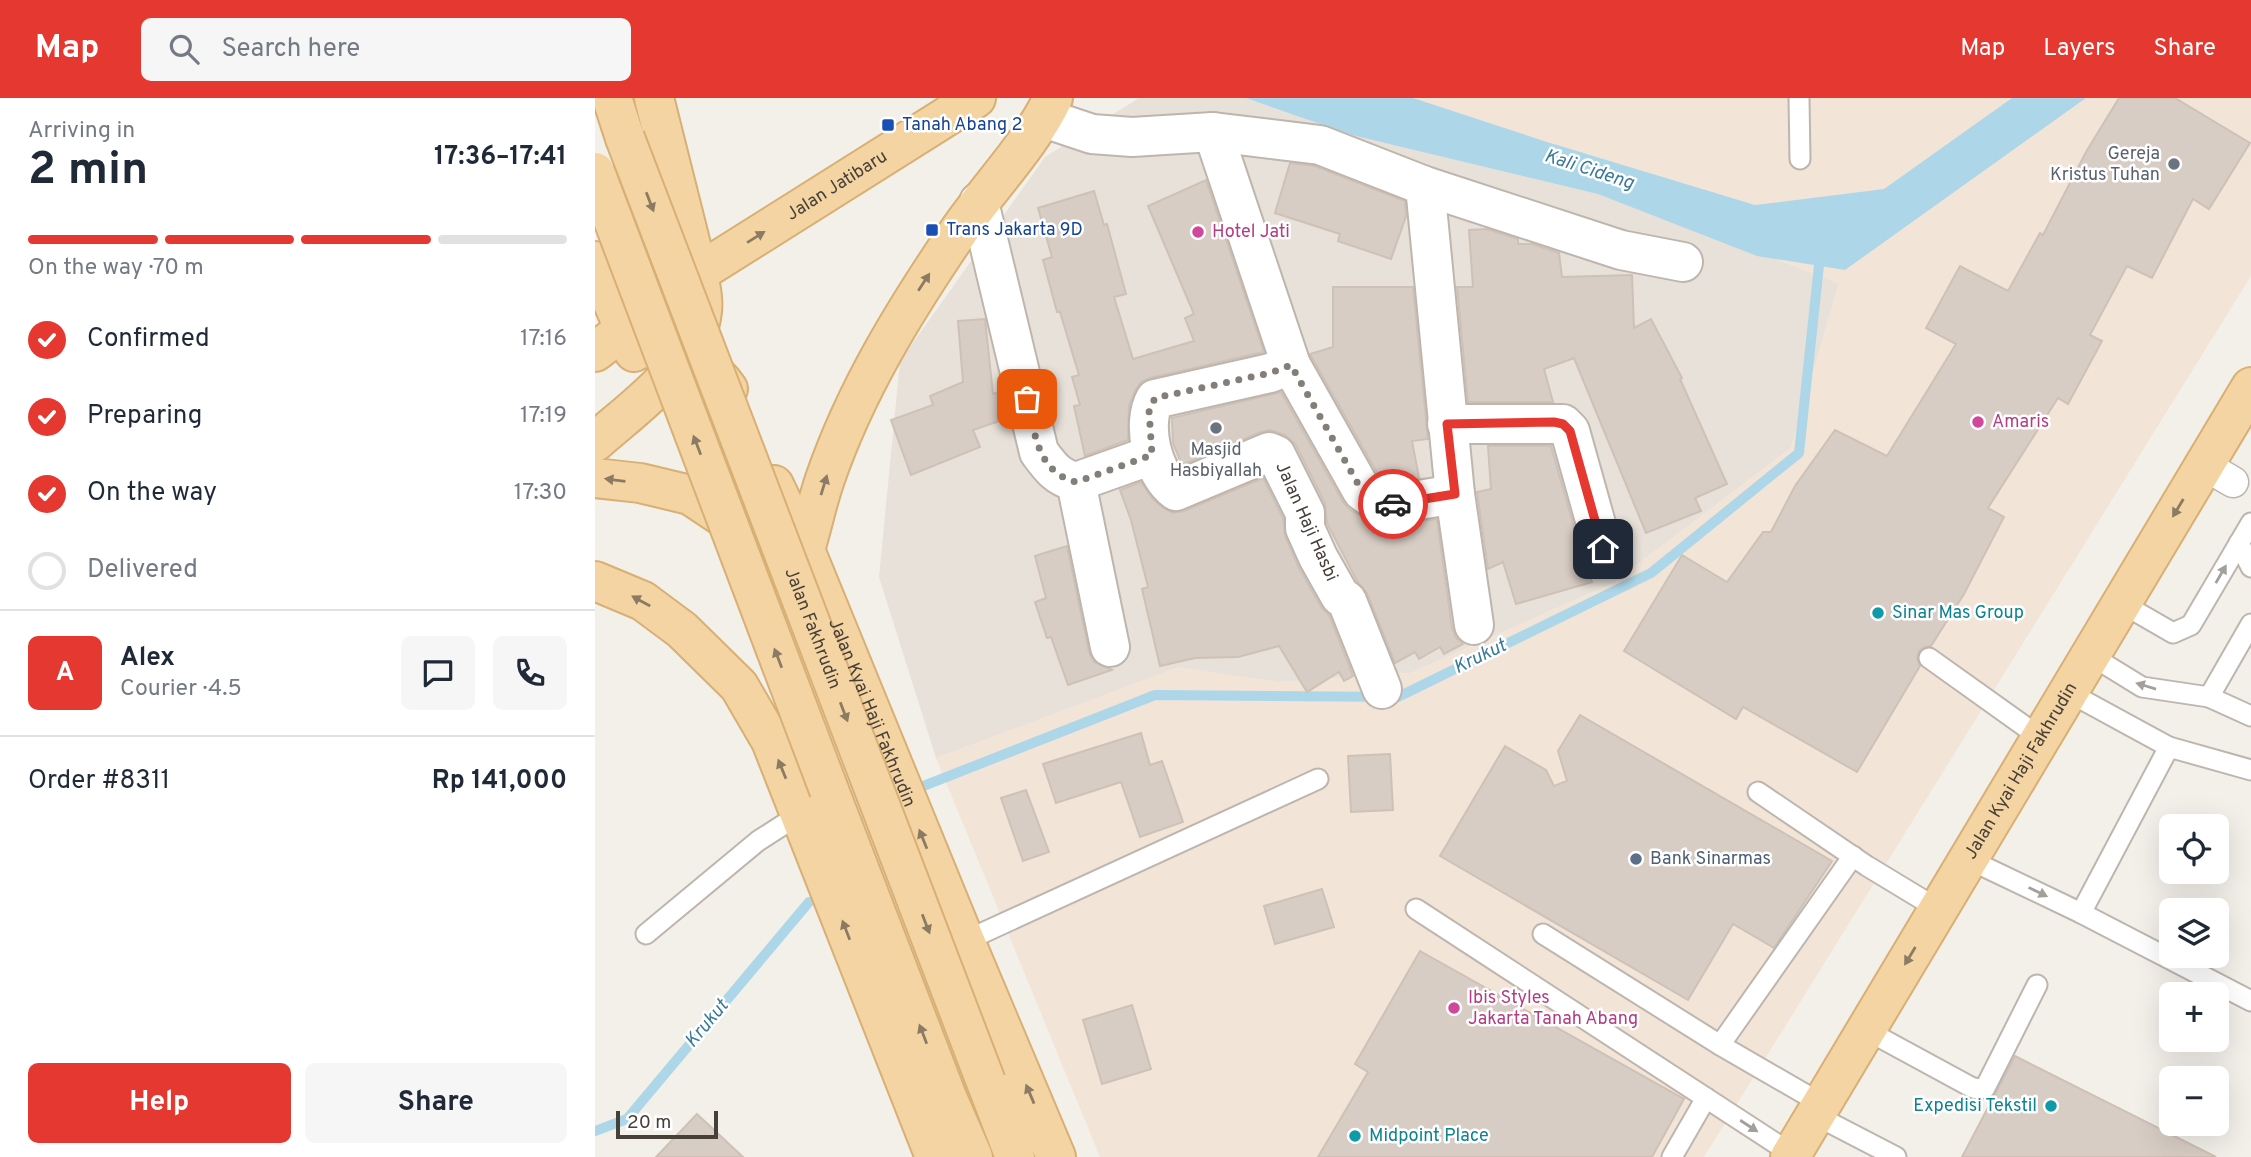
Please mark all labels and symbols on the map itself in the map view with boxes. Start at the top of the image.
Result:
place label: Tanah Abang 2 [902,114,1022,137]
marker: Tanah Abang 2 [880,117,896,133]
place label: Gereja Kristus Tuhan [2050,143,2160,187]
water label: Kali Cideng [1541,144,1637,196]
street label: Jalan Jatibaru [782,145,892,226]
marker: Gereja Kristus Tuhan [2166,156,2182,172]
one-way arrow [644,191,655,212]
place label: Trans Jakarta 9D [946,219,1083,242]
place label: Hotel Jati [1212,221,1290,244]
marker: Trans Jakarta 9D [924,222,940,238]
marker: Hotel Jati [1190,224,1206,240]
one-way arrow [746,230,765,243]
one-way arrow [918,272,931,291]
pin [997,369,1057,429]
place label: Amaris [1992,411,2049,434]
marker: Amaris [1970,414,1986,430]
marker: Masjid Hasbiyallah [1208,420,1224,436]
one-way arrow [692,434,703,455]
place label: Masjid Hasbiyallah [1170,439,1262,483]
street label: Jalan Haji Hasbi [1269,459,1343,585]
courier [1358,469,1428,539]
one-way arrow [604,474,626,485]
one-way arrow [819,474,829,495]
one-way arrow [2172,499,2185,518]
pin [1573,519,1633,579]
street label: Jalan Fakhrudin [779,565,846,692]
one-way arrow [2215,565,2227,584]
one-way arrow [630,596,650,608]
place label: Sinar Mas Group [1892,602,2024,625]
marker: Sinar Mas Group [1870,605,1886,621]
street label: Jalan Kyai Haji Fakhrudin [823,615,921,811]
water label: Krukut [1450,633,1511,680]
one-way arrow [773,647,784,668]
street label: Jalan Kyai Haji Fakhrudin [1959,678,2083,863]
one-way arrow [2136,680,2157,690]
one-way arrow [839,701,850,722]
one-way arrow [777,759,788,780]
one-way arrow [917,829,929,849]
place label: Bank Sinarmas [1650,848,1771,871]
marker: Bank Sinarmas [1628,851,1644,867]
one-way arrow [2028,887,2048,898]
one-way arrow [920,914,931,935]
one-way arrow [840,920,851,941]
one-way arrow [1904,946,1917,965]
place label: Ibis Styles Jakarta Tanah Abang [1468,987,1638,1031]
water label: Krukut [680,994,735,1053]
marker: Ibis Styles Jakarta Tanah Abang [1446,1000,1462,1016]
one-way arrow [917,1023,928,1044]
one-way arrow [1024,1084,1036,1104]
place label: Expedisi Tekstil [1913,1095,2037,1118]
marker: Expedisi Tekstil [2043,1098,2059,1114]
scale bar [616,1108,717,1140]
one-way arrow [1740,1119,1759,1132]
place label: Midpoint Place [1369,1125,1489,1148]
marker: Midpoint Place [1347,1128,1363,1144]

